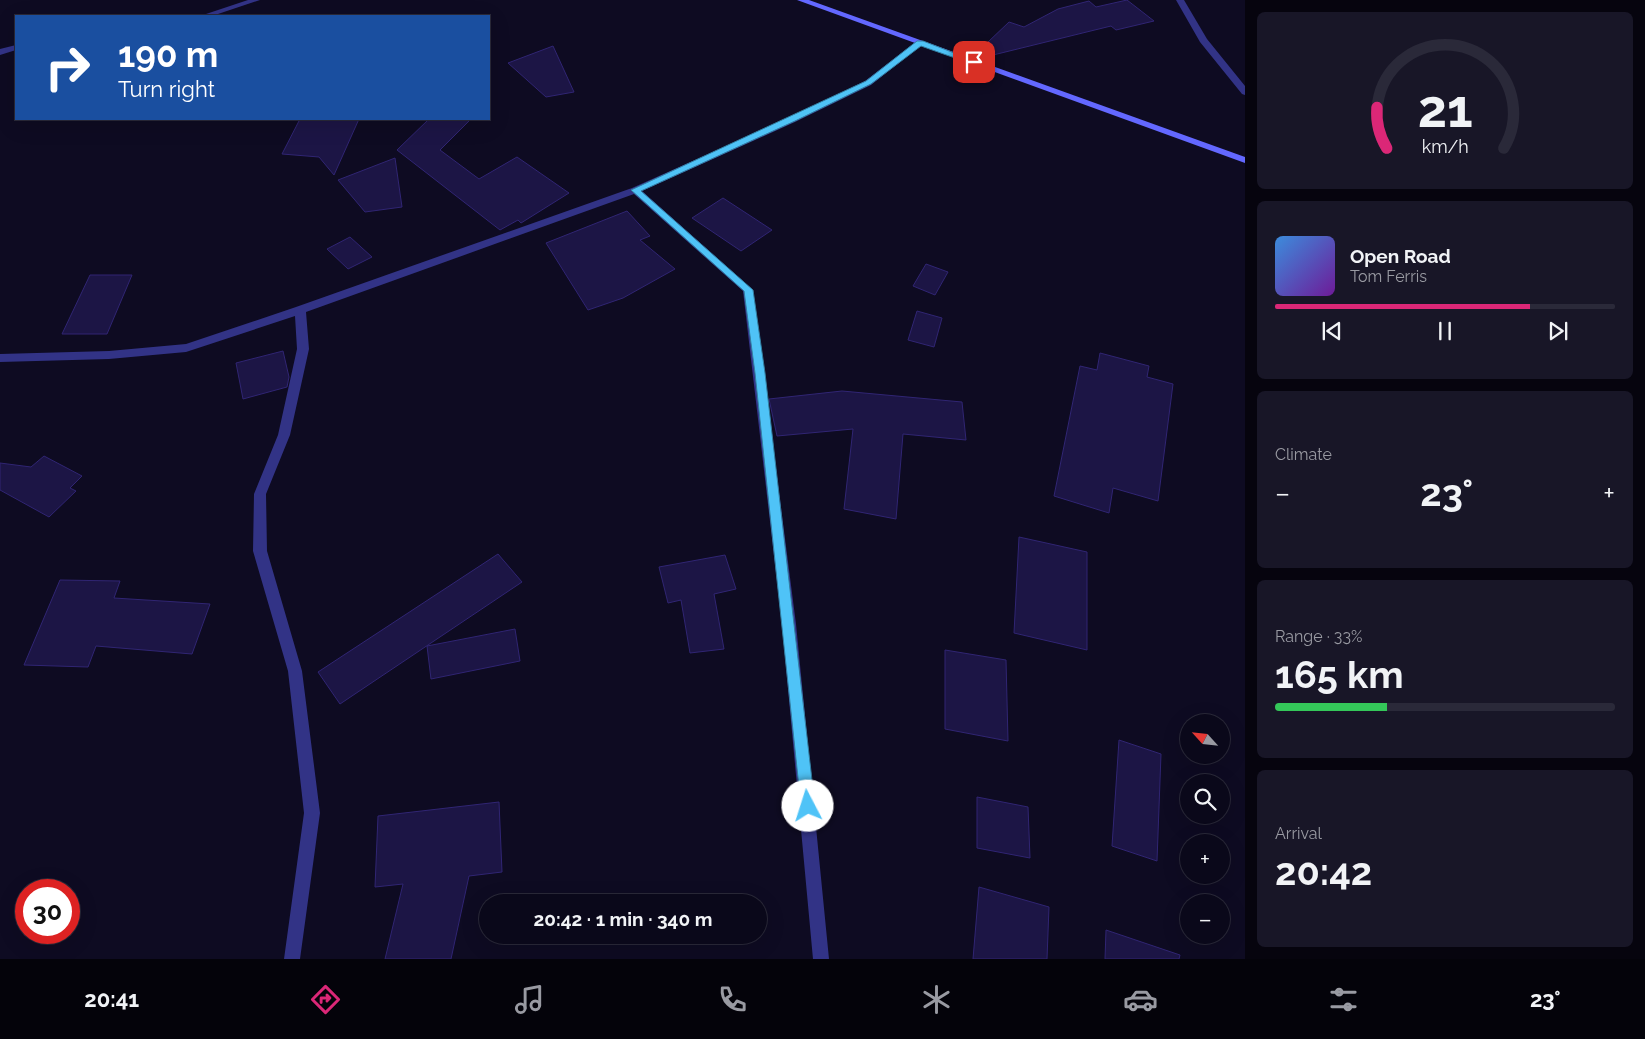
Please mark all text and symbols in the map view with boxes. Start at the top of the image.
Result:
text: 190 m [118,34,218,75]
icon: right [35,35,100,100]
pin [953,41,995,83]
icon: arrive [960,48,988,76]
text: Turn right [118,76,215,102]
text: 21 [1417,78,1473,139]
text: km/h [1421,136,1469,157]
text: Open Road [1350,245,1451,267]
text: Tom Ferris [1350,267,1427,286]
icon: previous [1318,317,1346,345]
icon: pause [1431,317,1459,345]
icon: next [1544,317,1572,345]
text: Climate [1275,445,1332,464]
text: 23° [1420,470,1473,515]
text: − [1275,477,1290,510]
text: + [1603,477,1615,510]
text: Range · 33% [1275,627,1362,646]
text: 165 km [1275,652,1404,697]
north arrow [1180,714,1230,764]
map controls [1180,714,1230,944]
button: search [1180,774,1230,824]
position arrow [781,779,833,831]
text: Arrival [1275,824,1322,843]
button: + [1180,834,1230,884]
text: 20:42 [1275,849,1372,894]
speed limit sign: 30 [15,879,80,944]
button: − [1180,894,1230,944]
text: 20:42 · 1 min · 340 m [534,908,712,930]
icon: directions [308,982,343,1017]
icon: music [512,982,547,1017]
icon: phone [715,982,750,1017]
icon: climate [919,982,954,1017]
icon: car [1123,982,1158,1017]
icon: filters [1326,982,1361,1017]
text: 20:41 [84,986,139,1012]
text: 23° [1530,986,1561,1012]

